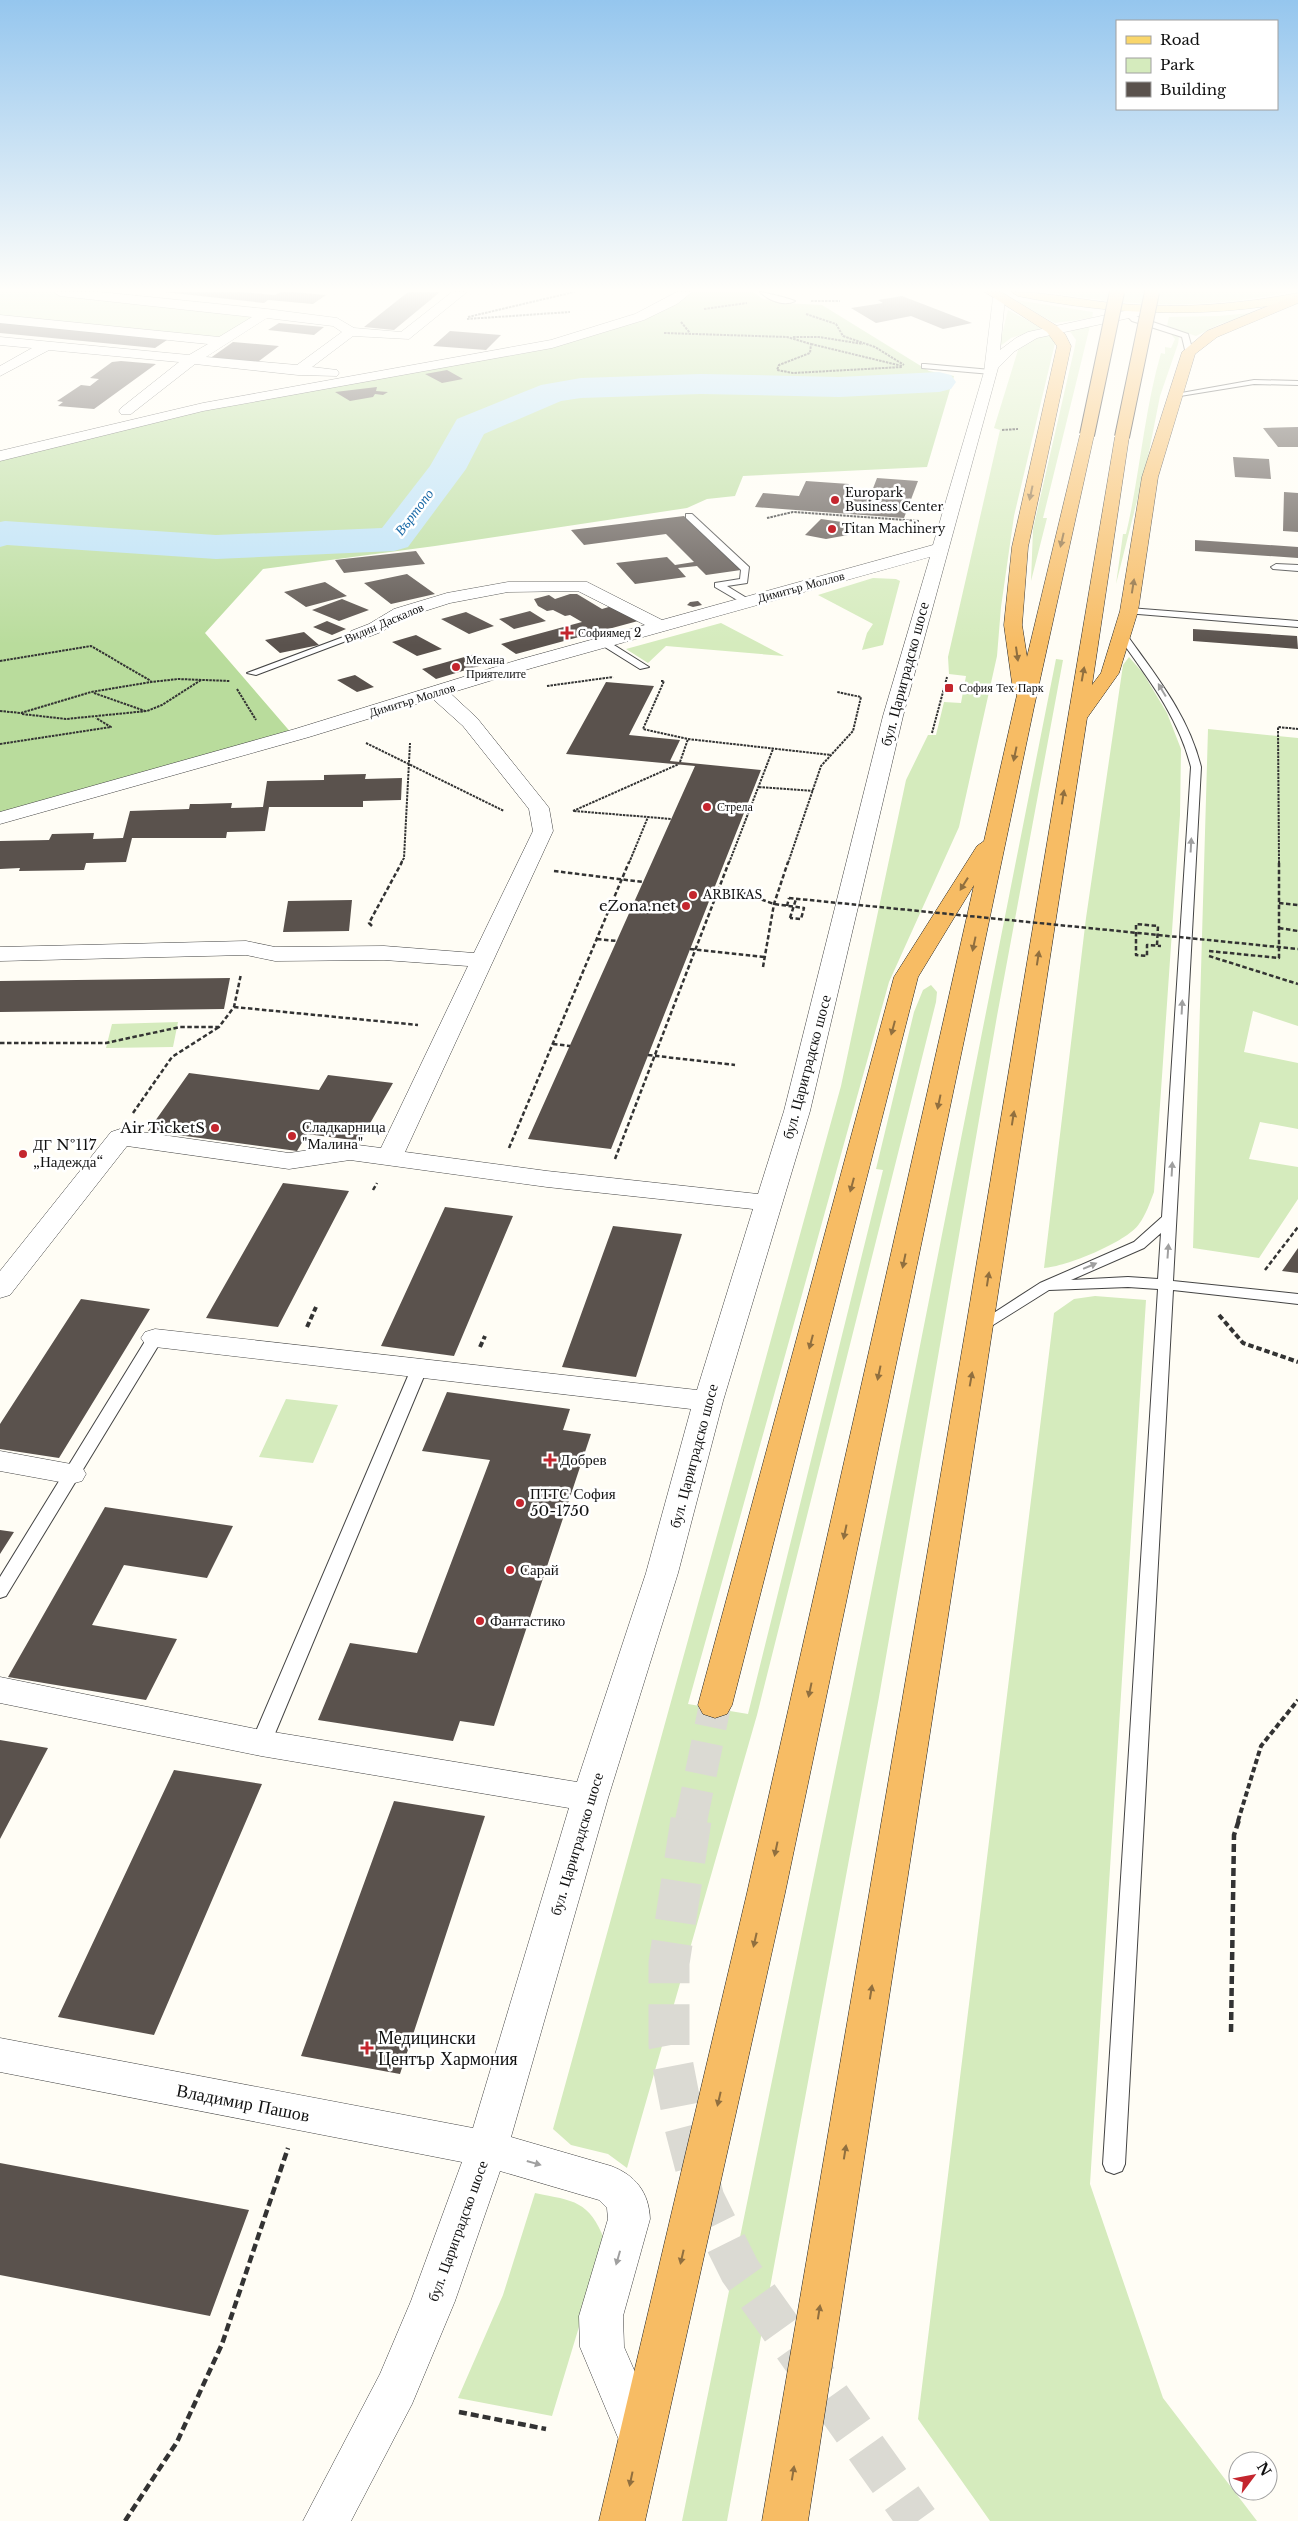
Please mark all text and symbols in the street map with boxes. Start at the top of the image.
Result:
legend [1116,20,1278,110]
text: Road [1160,30,1200,49]
text: Park [1160,55,1196,74]
text: Building [1160,80,1227,99]
water label: Въртопо [391,485,437,539]
place label: Europark Business Center [845,485,943,514]
one-way arrow [1027,485,1035,500]
marker: Europark Business Center [829,494,841,506]
place label: Titan Machinery [842,521,946,536]
marker: Titan Machinery [826,523,838,535]
one-way arrow [1058,533,1066,548]
street label: Димитър Моллов [756,568,846,605]
one-way arrow [1129,577,1137,593]
street label: Видин Даскалов [342,599,426,646]
street label: бул. Цариградско шосе [876,599,933,748]
place label: Софиямед 2 [578,625,641,640]
marker: Софиямед 2 [560,626,574,640]
one-way arrow [1013,646,1021,662]
place label: Механа Приятелите [466,652,526,681]
marker: Механа Приятелите [450,661,462,673]
one-way arrow [1079,666,1087,682]
street label: Димитър Моллов [367,679,457,720]
place label: София Тех Парк [959,680,1044,695]
marker: София Тех Парк [943,682,955,694]
one-way arrow [1158,684,1167,697]
one-way arrow [1010,747,1018,763]
one-way arrow [1059,789,1067,805]
place label: Стрела [717,799,754,814]
marker: Стрела [701,801,713,813]
one-way arrow [1188,837,1196,853]
one-way arrow [960,877,969,890]
place label: ARBIKAS [702,887,762,902]
marker: ARBIKAS [687,889,699,901]
place label: eZona.net [599,896,676,915]
marker: eZona.net [680,900,692,912]
one-way arrow [970,936,978,951]
one-way arrow [1034,950,1042,966]
street label: бул. Цариградско шосе [778,992,835,1141]
one-way arrow [1178,999,1186,1015]
one-way arrow [889,1021,897,1036]
one-way arrow [935,1095,943,1110]
one-way arrow [1009,1110,1017,1126]
place label: Сладкарница "Малина" [302,1117,386,1153]
place label: Air TicketS [119,1118,205,1137]
marker: Air TicketS [209,1122,221,1134]
marker: Сладкарница "Малина" [286,1130,298,1142]
place label: ДГ №117 „Надежда“ [33,1135,103,1171]
marker: ДГ №117 „Надежда“ [17,1148,29,1160]
one-way arrow [1169,1161,1177,1177]
one-way arrow [848,1178,856,1193]
one-way arrow [1164,1243,1172,1259]
one-way arrow [900,1253,908,1269]
one-way arrow [1083,1262,1097,1270]
one-way arrow [984,1271,992,1287]
one-way arrow [806,1335,814,1350]
one-way arrow [875,1365,883,1381]
one-way arrow [967,1371,975,1387]
street label: бул. Цариградско шосе [665,1381,722,1530]
place label: Добрев [560,1450,607,1469]
marker: Добрев [544,1454,556,1466]
place label: ПТТС София 50-1750 [530,1484,616,1520]
marker: ПТТС София 50-1750 [514,1497,526,1509]
one-way arrow [841,1524,849,1539]
place label: Сарай [520,1560,559,1579]
marker: Сарай [504,1564,516,1576]
place label: Фантастико [490,1611,565,1630]
marker: Фантастико [474,1615,486,1627]
one-way arrow [806,1683,814,1698]
street label: бул. Цариградско шосе [546,1770,607,1918]
one-way arrow [771,1842,779,1858]
one-way arrow [751,1933,759,1948]
one-way arrow [867,1983,875,1999]
place label: Медицински Център Хармония [378,2027,518,2070]
marker: Медицински Център Хармония [360,2041,374,2055]
street label: Владимир Пашов [174,2079,312,2127]
one-way arrow [715,2091,723,2106]
one-way arrow [841,2144,849,2160]
street label: бул. Цариградско шосе [423,2157,492,2304]
one-way arrow [527,2159,542,2167]
one-way arrow [678,2249,686,2264]
one-way arrow [614,2250,622,2266]
one-way arrow [815,2304,823,2320]
north arrow [1228,2451,1278,2501]
text: N [1253,2459,1275,2479]
one-way arrow [789,2465,797,2481]
one-way arrow [627,2471,635,2486]

